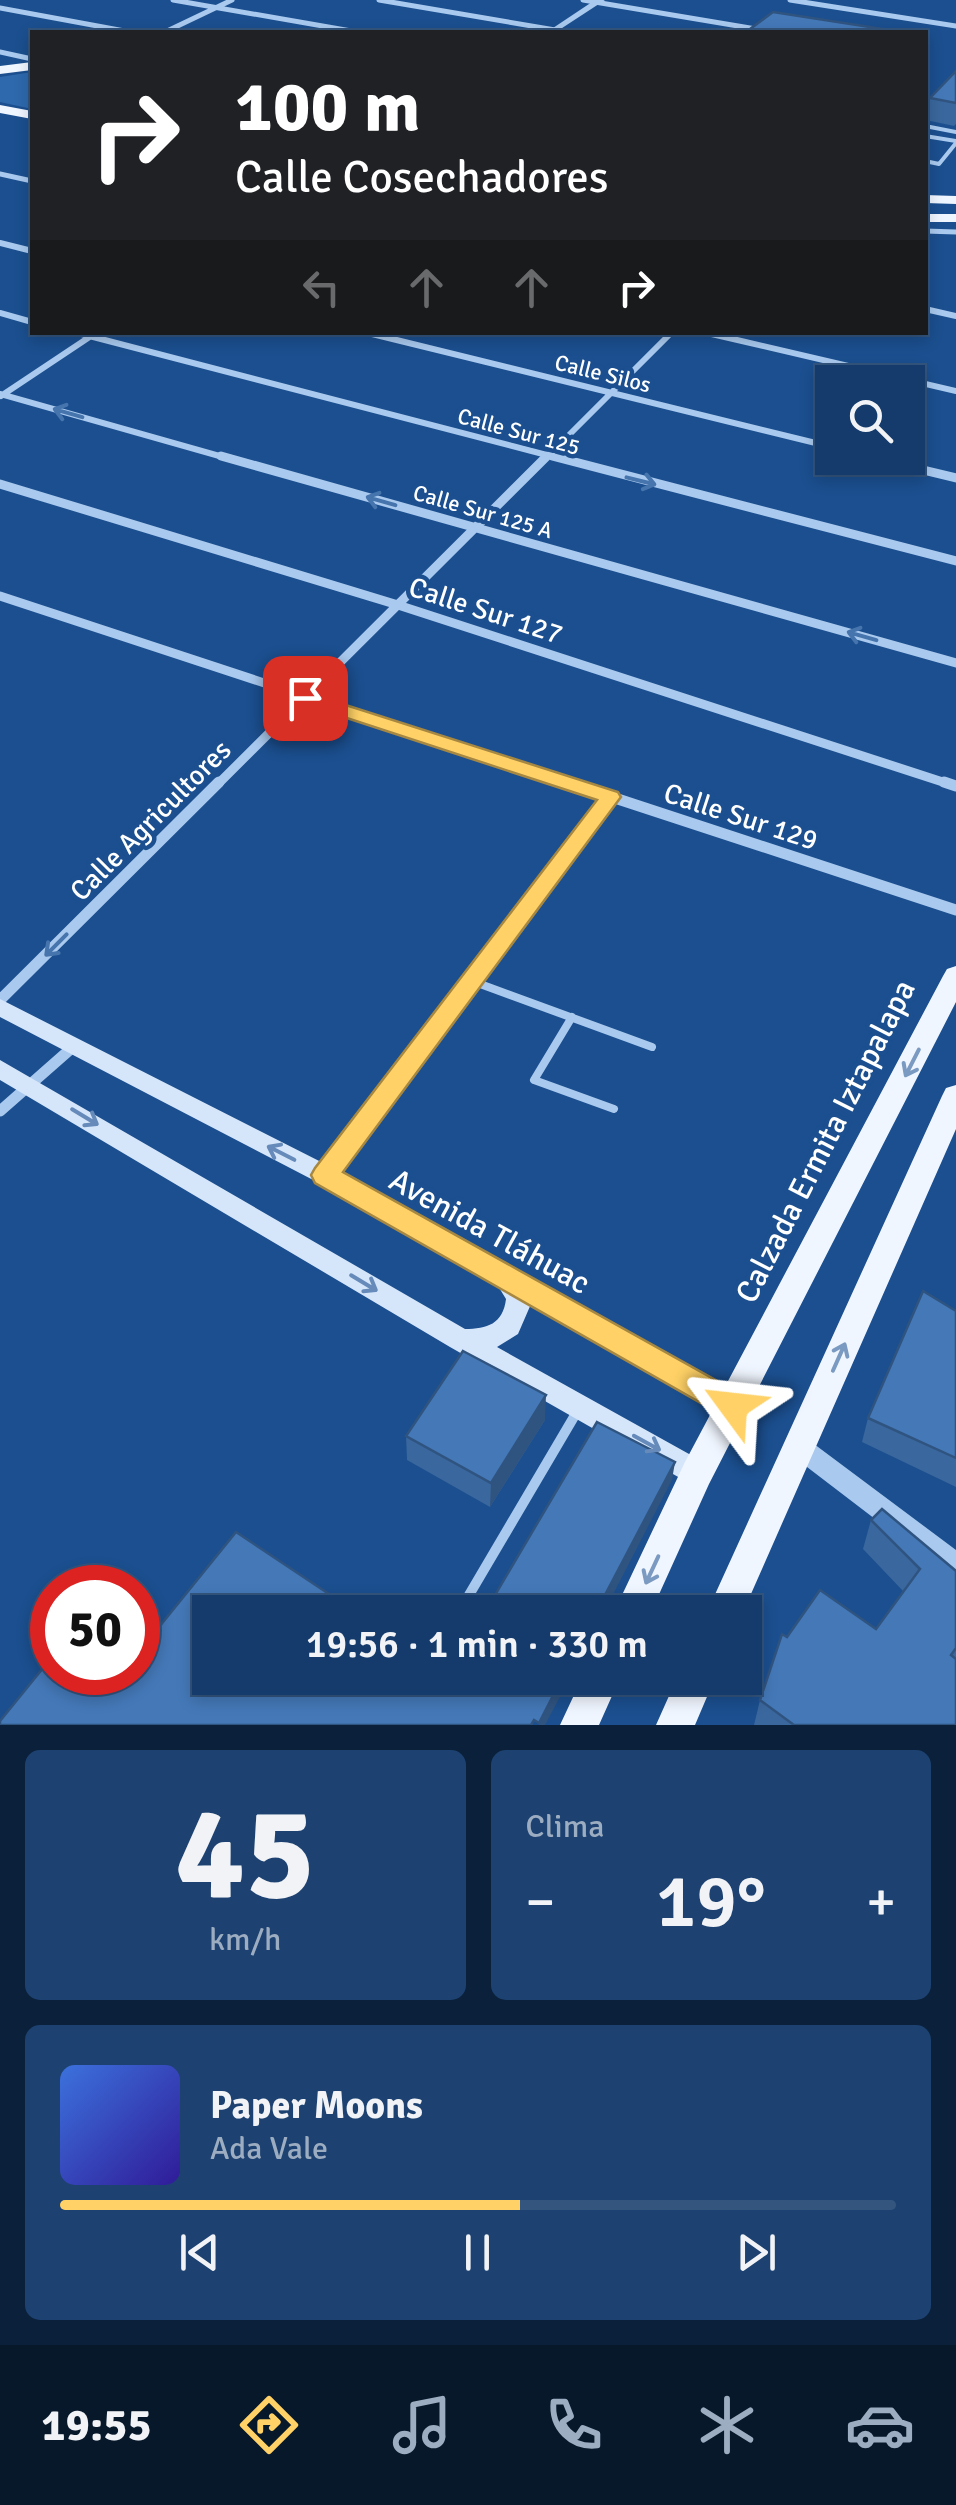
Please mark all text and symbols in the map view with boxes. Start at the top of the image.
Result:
text: 100 m [235,64,420,150]
icon: right [70,70,200,200]
text: Calle Cosechadores [235,150,609,205]
icon: left [294,260,349,315]
icon: ahead [399,260,454,315]
icon: ahead [504,260,559,315]
icon: right [609,260,664,315]
street label: Calle Silos [552,349,654,398]
map controls [815,365,925,475]
button: search [815,365,925,475]
one-way arrow [53,402,84,421]
street label: Calle Sur 125 [455,402,583,461]
one-way arrow [624,473,656,491]
street label: Calle Sur 125 A [410,479,556,544]
one-way arrow [366,490,397,509]
street label: Calle Sur 127 [405,570,567,652]
one-way arrow [847,626,878,645]
pin [263,656,348,741]
icon: arrive [278,671,333,726]
street label: Calle Agricultores [63,733,238,908]
street label: Calle Sur 129 [660,776,822,858]
one-way arrow [44,933,68,957]
street label: Calzada Ermita Iztapalapa [727,973,924,1309]
one-way arrow [902,1047,921,1077]
one-way arrow [70,1107,99,1127]
one-way arrow [267,1143,297,1162]
street label: Avenida Tláhuac [383,1160,597,1303]
one-way arrow [349,1273,378,1293]
one-way arrow [831,1342,849,1373]
position arrow [681,1354,785,1458]
one-way arrow [632,1434,661,1454]
one-way arrow [642,1554,661,1584]
speed limit sign: 50 [30,1565,160,1695]
text: 19:56 · 1 min · 330 m [306,1621,648,1668]
text: 45 [175,1775,315,1935]
text: Clima [526,1807,604,1846]
text: 19° [656,1855,766,1948]
text: − [526,1868,555,1936]
text: + [866,1868,896,1936]
text: km/h [209,1920,281,1959]
text: Paper Moons [210,2082,423,2129]
text: Ada Vale [210,2129,328,2168]
icon: previous [172,2225,227,2280]
icon: pause [450,2225,505,2280]
icon: next [729,2225,784,2280]
icon: directions [234,2390,304,2460]
icon: music [387,2390,457,2460]
icon: phone [539,2390,609,2460]
icon: climate [692,2390,762,2460]
icon: car [845,2390,915,2460]
text: 19:55 [41,2398,152,2453]

